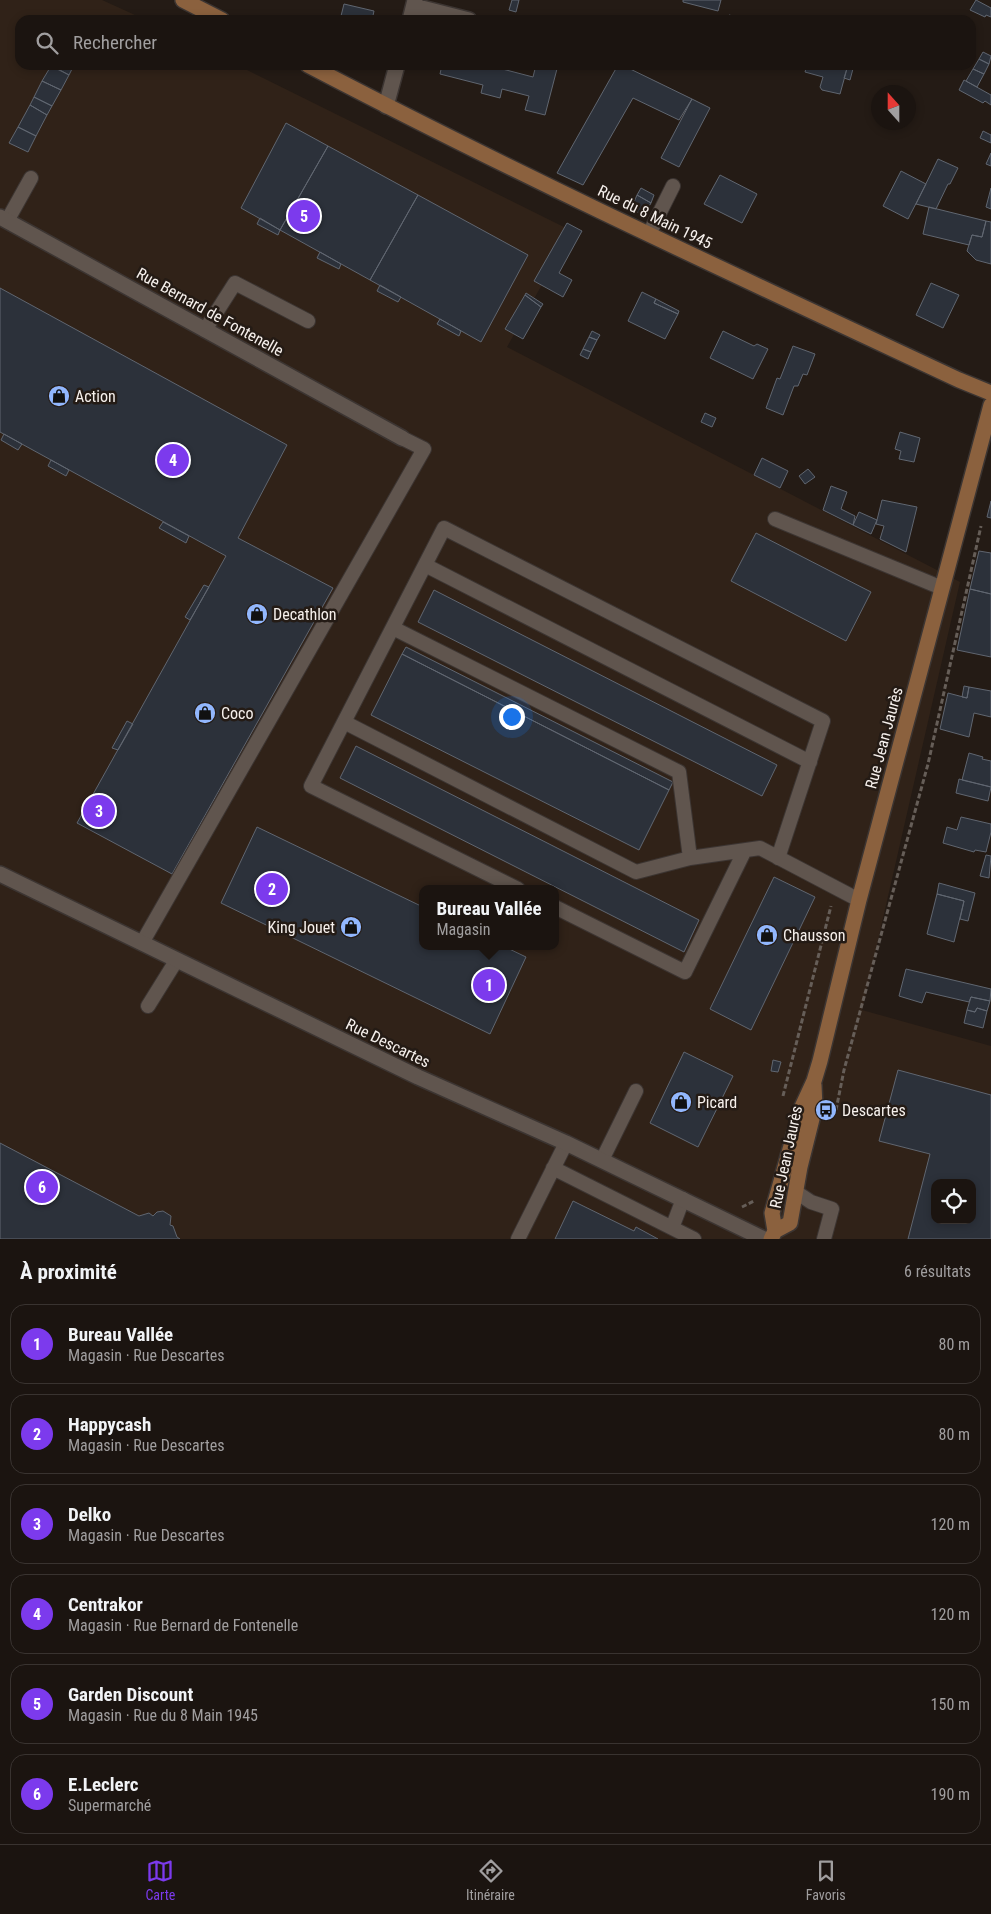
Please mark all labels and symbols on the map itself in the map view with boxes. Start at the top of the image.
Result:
north arrow [871,85,916,130]
street label: Rue du 8 Main 1945 [595,181,715,253]
pin: 5 [288,197,320,235]
street label: Rue Bernard de Fontenelle [133,264,287,360]
shop icon: Action [47,384,71,408]
place label: Action [75,387,116,406]
pin: 4 [157,441,189,479]
shop icon: Decathlon [245,602,269,626]
place label: Decathlon [273,605,337,624]
street label: Rue Jean Jaurès [861,685,907,791]
shop icon: Coco [193,701,217,725]
place label: Coco [221,704,254,723]
your location [499,704,525,730]
pin: 3 [83,792,115,830]
pin: 2 [256,870,288,908]
shop icon: King Jouet [339,915,363,939]
place label: King Jouet [268,918,335,937]
shop icon: Chausson [755,923,779,947]
place label: Chausson [783,926,846,945]
pin: 1 [473,966,505,1004]
street label: Rue Descartes [343,1014,433,1072]
shop icon: Picard [669,1090,693,1114]
place label: Picard [697,1093,737,1112]
bus stop icon: Descartes [814,1098,838,1122]
place label: Descartes [842,1101,906,1120]
street label: Rue Jean Jaurès [766,1104,806,1210]
pin: 6 [26,1168,58,1206]

